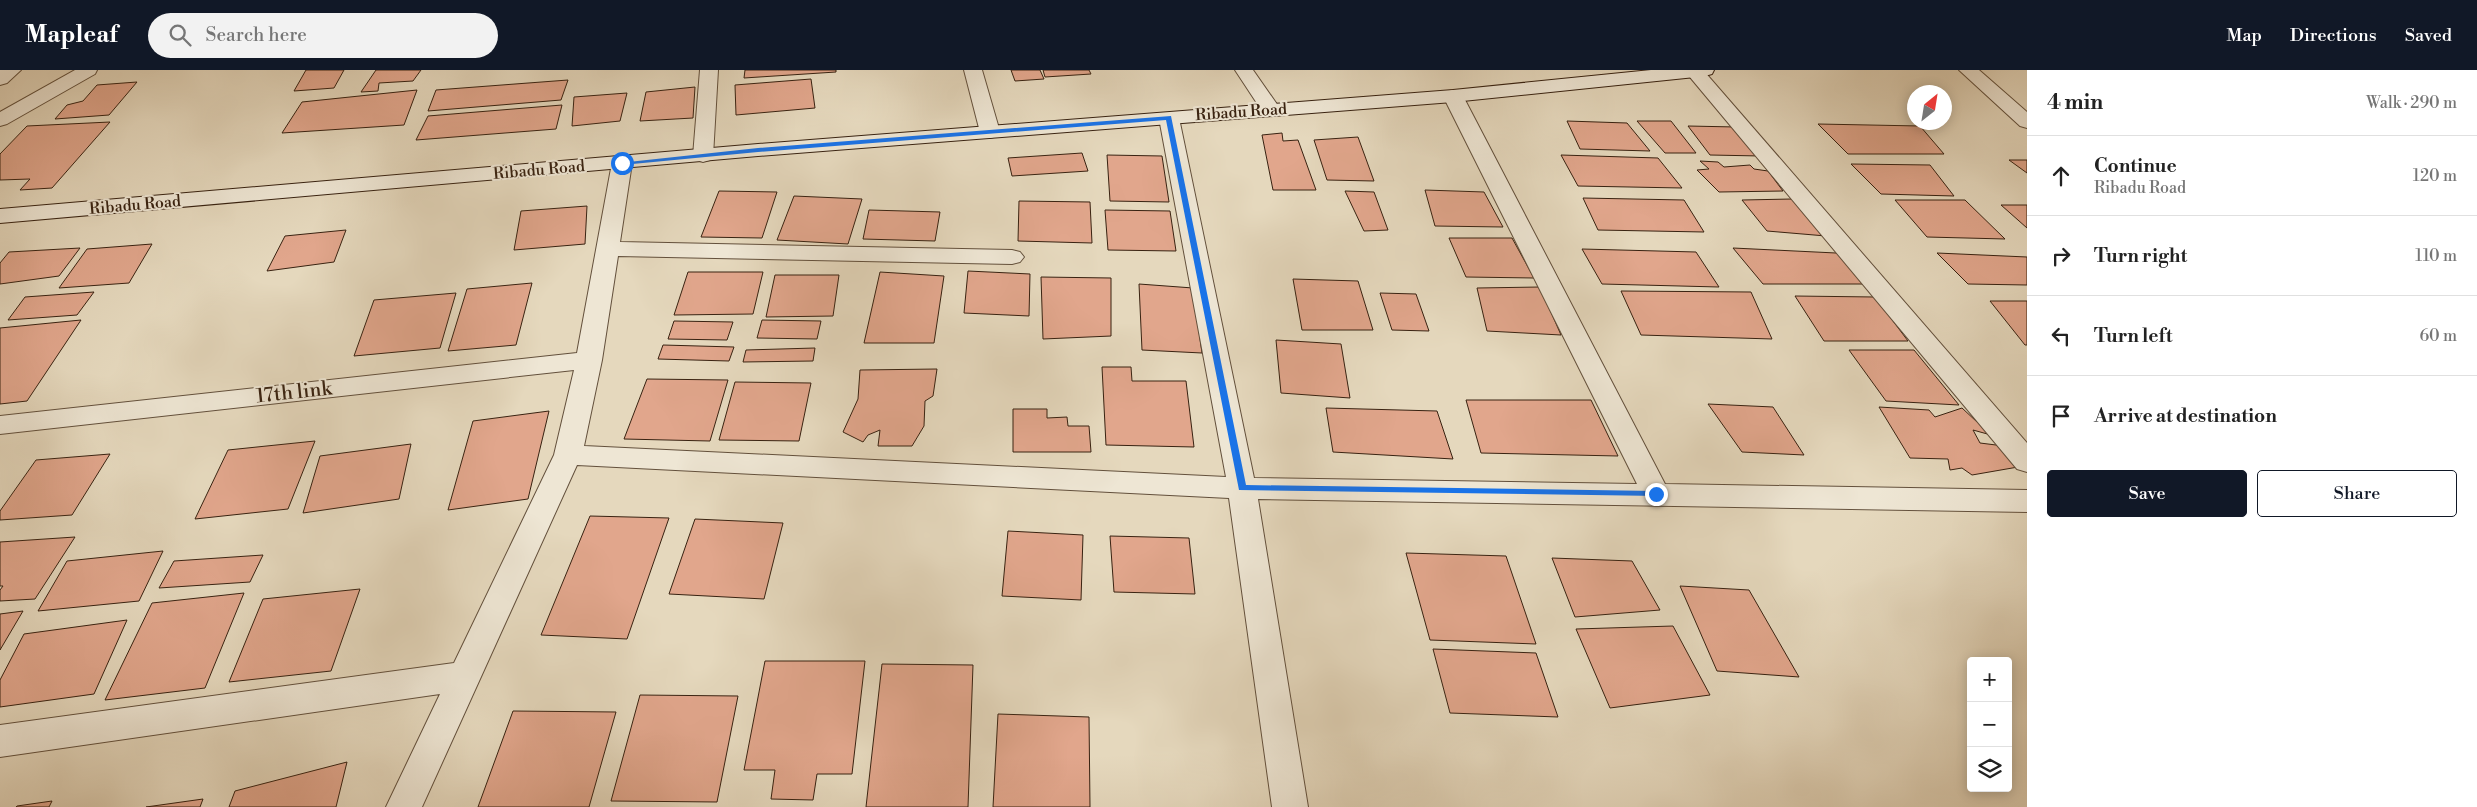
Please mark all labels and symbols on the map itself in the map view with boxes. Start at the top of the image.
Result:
north arrow [1907,85,1952,130]
street label: Ribadu Road [1194,99,1288,125]
route start [611,152,634,175]
street label: Ribadu Road [492,156,586,184]
street label: Ribadu Road [88,191,182,219]
street label: 17th link [255,376,335,409]
route end [1645,483,1668,506]

